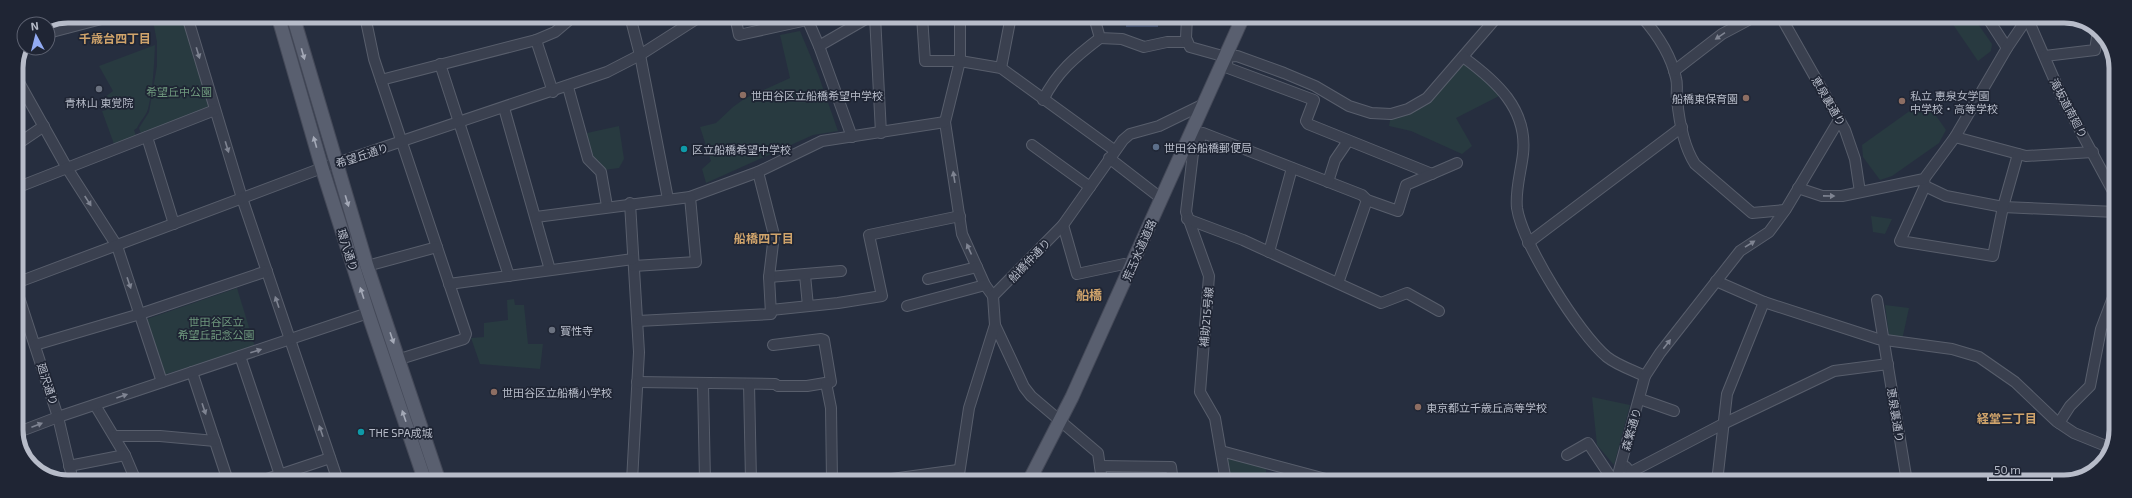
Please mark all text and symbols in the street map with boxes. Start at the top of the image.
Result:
north arrow [16,16,56,56]
text: N [30,19,40,33]
district label: 千歳台四丁目 [79,31,151,45]
one-way arrow [1715,32,1725,40]
one-way arrow [195,48,201,60]
one-way arrow [300,48,306,60]
street label: 恵泉裏通り [1810,74,1848,128]
street label: 滝坂道南廻り [2048,76,2090,140]
marker: 青林山 東覚院 [94,84,104,94]
park label: 希望丘中公園 [146,85,212,98]
place label: 世田谷区立船橋希望中学校 [751,89,883,102]
place label: 私立 恵泉女学園 中学校・高等学校 [1910,89,1998,115]
marker: 世田谷区立船橋希望中学校 [738,90,748,100]
place label: 船橋東保育園 [1672,92,1738,105]
marker: 船橋東保育園 [1741,93,1751,103]
place label: 青林山 東覚院 [65,96,133,109]
marker: 私立 恵泉女学園 中学校・高等学校 [1897,96,1907,106]
one-way arrow [312,136,318,148]
street label: 希望丘通り [334,140,390,170]
place label: 世田谷船橋郵便局 [1164,141,1252,154]
one-way arrow [224,142,230,154]
marker: 世田谷船橋郵便局 [1151,142,1161,152]
place label: 区立船橋希望中学校 [692,143,791,156]
marker: 区立船橋希望中学校 [679,144,689,154]
one-way arrow [951,171,957,184]
one-way arrow [1823,193,1836,199]
one-way arrow [344,195,350,207]
one-way arrow [84,196,92,206]
street label: 荒玉水道道路 [1120,217,1158,283]
street label: 環八通り [335,227,361,273]
district label: 船橋四丁目 [734,231,794,245]
street label: 船橋仲通り [1005,236,1053,284]
one-way arrow [1744,241,1756,248]
one-way arrow [966,244,972,255]
one-way arrow [127,277,133,289]
street label: 補助215号線 [1197,286,1215,348]
one-way arrow [359,287,365,299]
district label: 船橋 [1076,287,1102,303]
one-way arrow [274,296,280,308]
park label: 世田谷区立 希望丘記念公園 [178,315,255,341]
place label: 寳性寺 [560,324,593,337]
marker: 寳性寺 [547,325,557,335]
one-way arrow [390,332,396,344]
one-way arrow [1663,338,1671,349]
one-way arrow [250,348,262,354]
street label: 廻沢通り [35,361,61,407]
place label: 世田谷区立船橋小学校 [502,386,612,399]
marker: 世田谷区立船橋小学校 [489,387,499,397]
street label: 恵泉裏通り [1885,387,1907,443]
one-way arrow [116,392,128,398]
place label: 東京都立千歳丘高等学校 [1426,401,1547,414]
marker: 東京都立千歳丘高等学校 [1413,402,1423,412]
one-way arrow [202,404,208,416]
street label: 森繁通り [1619,406,1643,452]
one-way arrow [401,410,407,422]
district label: 経堂三丁目 [1977,411,2037,425]
one-way arrow [32,421,44,427]
one-way arrow [318,425,324,437]
place label: THE SPA成城 [369,426,432,439]
marker: THE SPA成城 [356,427,366,437]
scale bar [1988,456,2052,482]
text: 50 m [1994,462,2021,476]

